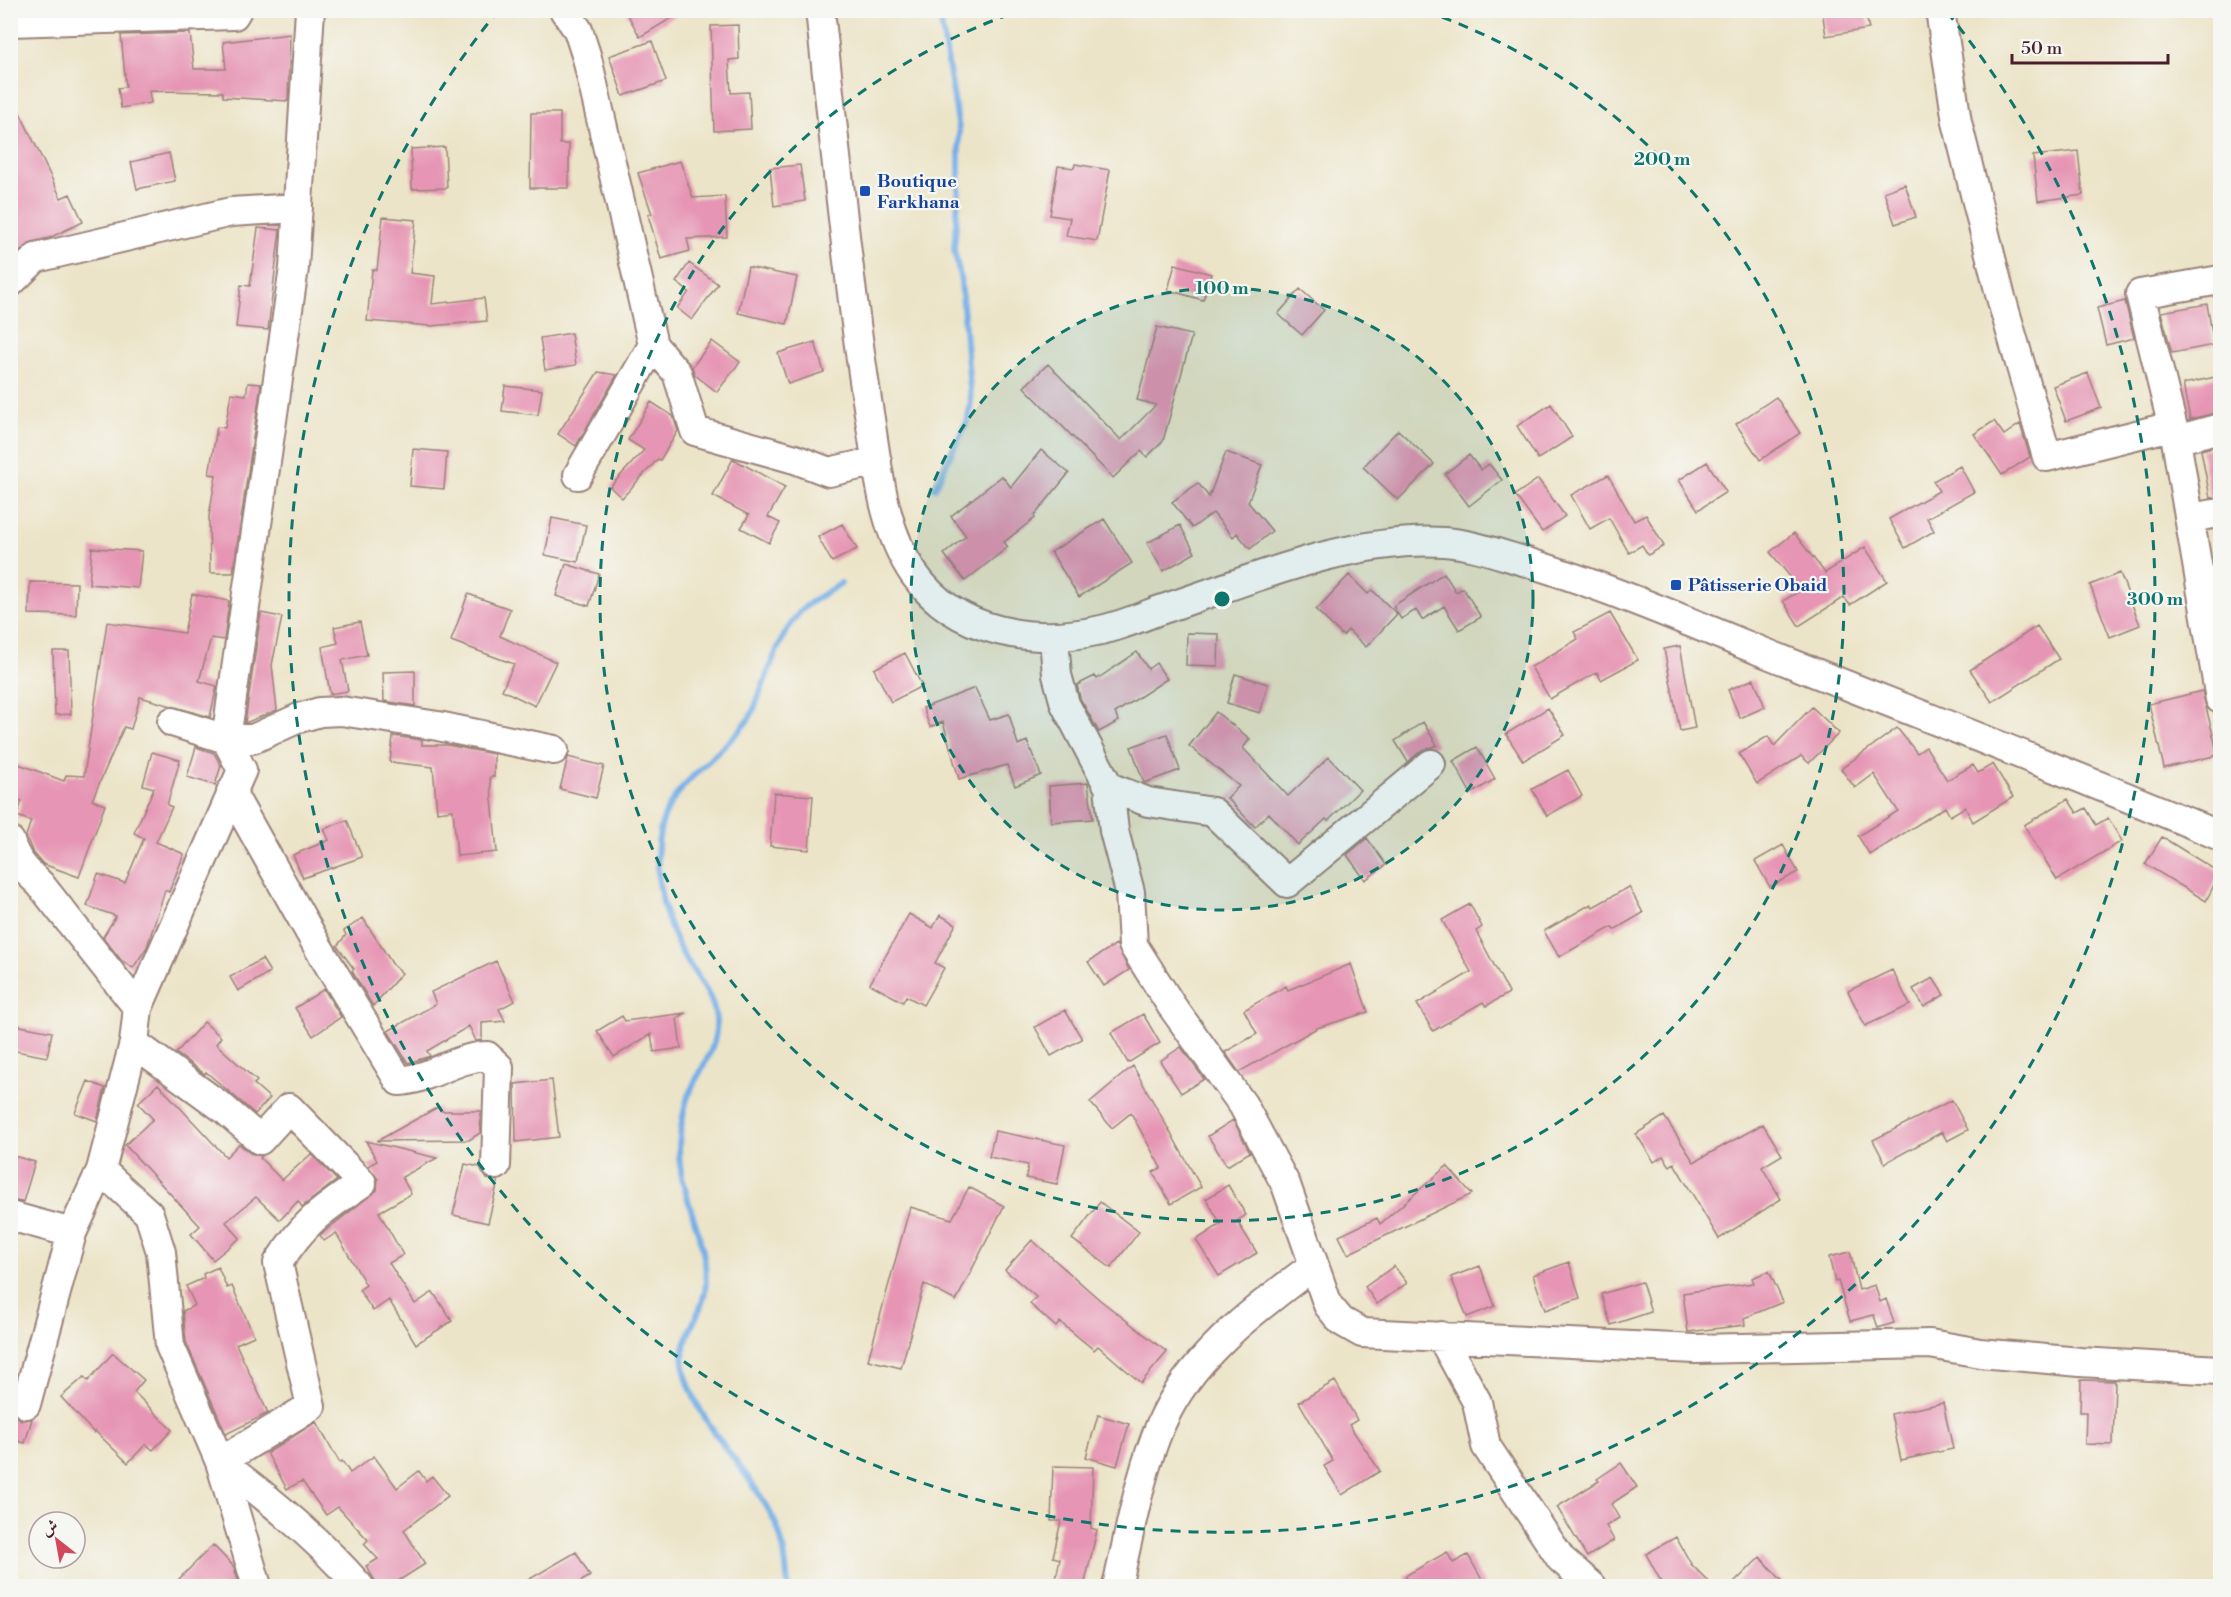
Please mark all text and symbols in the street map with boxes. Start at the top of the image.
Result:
scale bar [2012,27,2168,65]
text: 50 m [2021,37,2063,60]
text: 200 m [1634,148,1691,171]
place label: Boutique Farkhana [877,170,960,214]
marker: Boutique Farkhana [858,184,872,198]
text: 100 m [1195,277,1249,300]
place label: Pâtisserie Obaid [1688,574,1827,597]
marker: Pâtisserie Obaid [1669,578,1683,592]
text: 300 m [2127,588,2184,611]
centre of rings [1212,589,1232,609]
north arrow [27,1510,87,1570]
text: ش [38,1515,62,1541]

